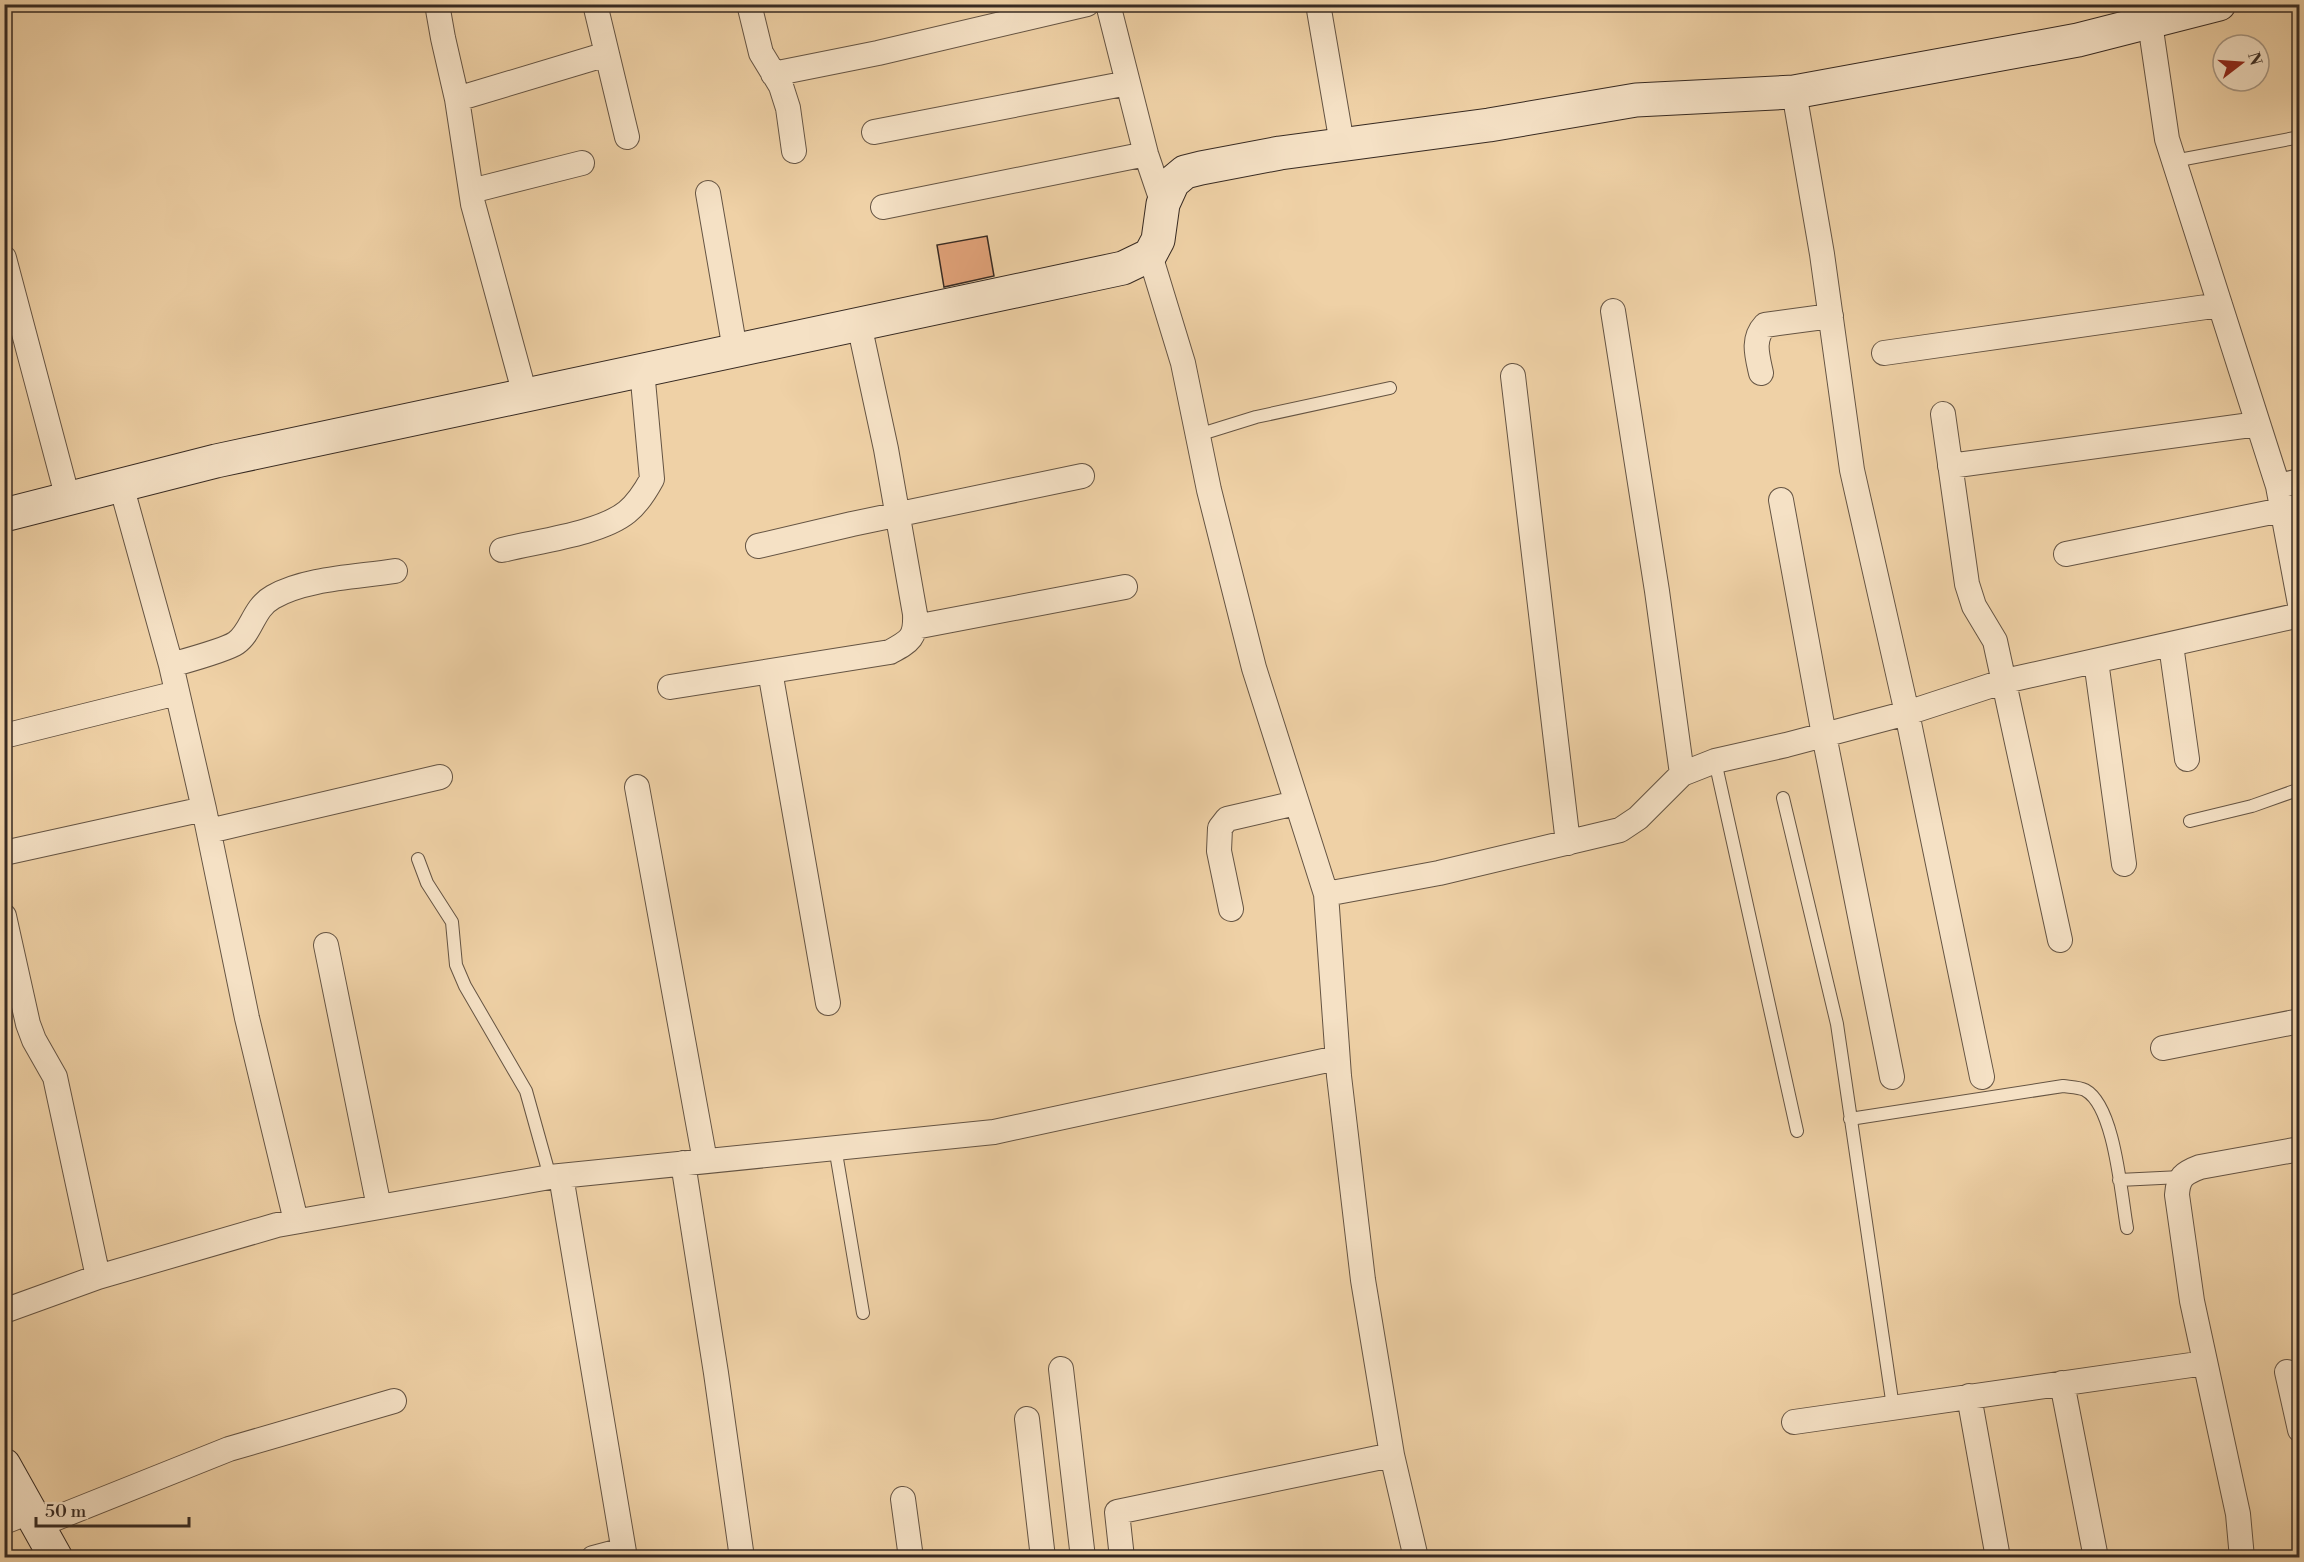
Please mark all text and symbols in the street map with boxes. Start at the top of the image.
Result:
north arrow [2211,33,2271,93]
text: N [2243,50,2266,68]
scale bar [36,1490,189,1528]
text: 50 m [45,1500,87,1523]

